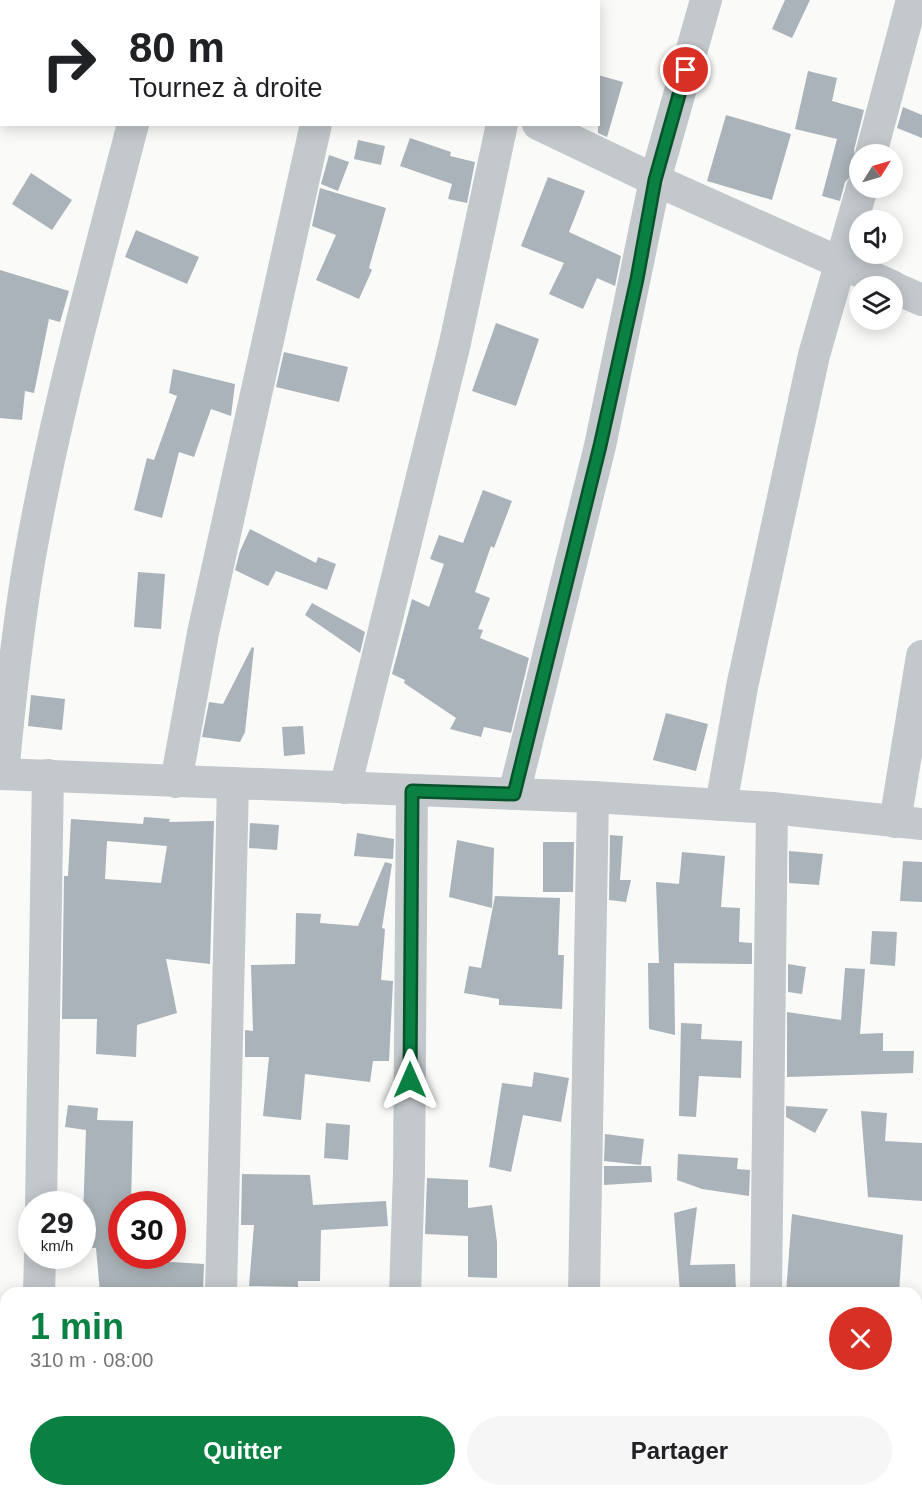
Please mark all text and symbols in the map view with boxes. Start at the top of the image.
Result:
icon: right [30,24,108,102]
text: 80 m [129,24,225,71]
pin [660,44,711,95]
icon: arrive [669,53,702,86]
text: Tournez à droite [129,73,323,103]
north arrow [849,144,903,198]
map controls [849,144,903,330]
button: sound [849,210,903,264]
button: layers [849,276,903,330]
position arrow [378,1048,442,1112]
speed limit sign: 30 [108,1191,186,1269]
text: 29 [40,1206,74,1239]
text: km/h [41,1237,73,1254]
text: 1 min [30,1306,124,1347]
button: close [829,1307,892,1370]
text: 310 m · 08:00 [30,1349,153,1371]
button: Quitter [30,1416,455,1485]
button: Partager [467,1416,892,1485]

